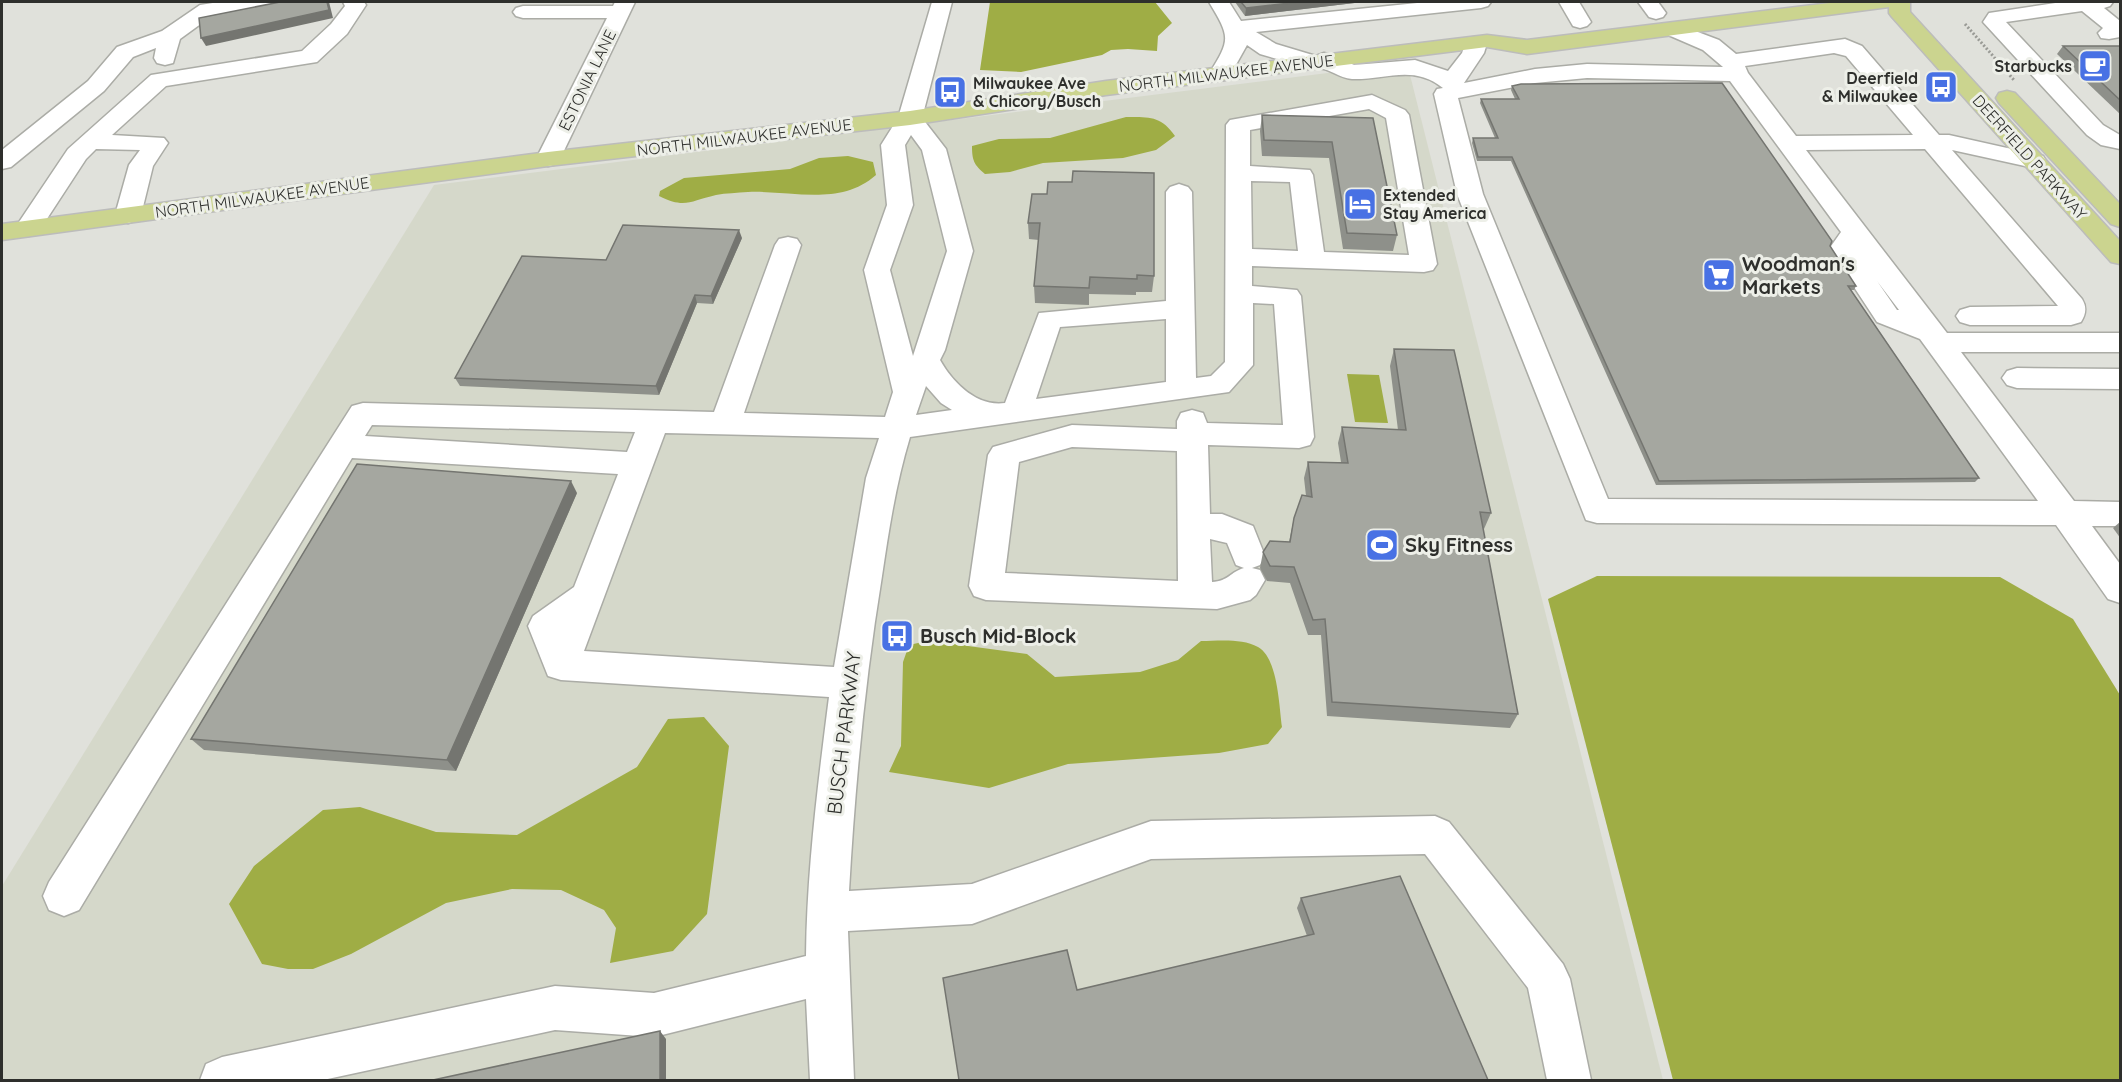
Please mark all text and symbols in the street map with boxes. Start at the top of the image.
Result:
street label: ESTONIA LANE [554,26,620,134]
cafe icon: Starbucks [2077,48,2113,84]
street label: NORTH MILWAUKEE AVENUE [1118,50,1334,96]
place label: Starbucks [1994,56,2072,76]
place label: Deerfield & Milwaukee [1822,68,1918,106]
bus stop icon: Deerfield & Milwaukee [1923,69,1959,105]
place label: Milwaukee Ave & Chicory/Busch [973,73,1101,111]
bus stop icon: Milwaukee Ave & Chicory/Busch [932,74,968,110]
street label: DEERFIELD PARKWAY [1969,90,2091,224]
street label: NORTH MILWAUKEE AVENUE [636,114,852,160]
street label: NORTH MILWAUKEE AVENUE [154,172,370,222]
place label: Extended Stay America [1383,185,1487,223]
hotel icon: Extended Stay America [1342,186,1378,222]
place label: Woodman's Markets [1742,251,1855,299]
supermarket icon: Woodman's Markets [1701,257,1737,293]
sports icon: Sky Fitness [1364,527,1400,563]
place label: Sky Fitness [1405,532,1513,557]
bus stop icon: Busch Mid-Block [879,618,915,654]
place label: Busch Mid-Block [920,623,1076,648]
street label: BUSCH PARKWAY [821,650,866,816]

